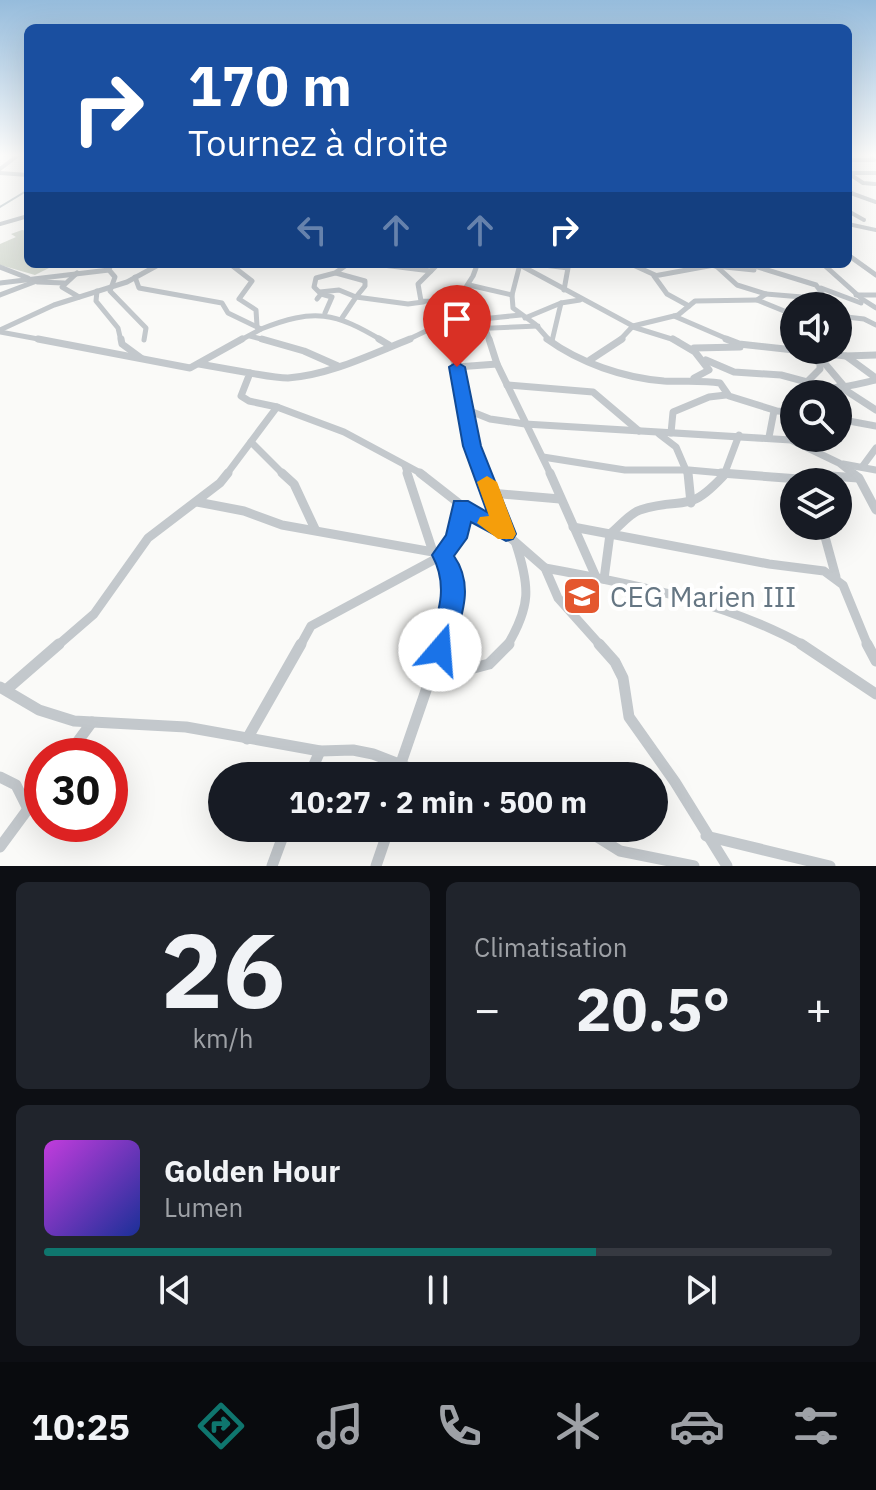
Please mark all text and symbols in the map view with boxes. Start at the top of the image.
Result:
text: 170 m [188,49,352,121]
icon: right [56,56,160,160]
text: Tournez à droite [188,119,448,166]
icon: left [290,208,334,252]
icon: ahead [374,208,418,252]
icon: ahead [458,208,502,252]
icon: right [542,208,586,252]
pin [423,285,491,367]
map controls [780,292,852,540]
button: sound [780,292,852,364]
icon: arrive [435,297,479,341]
button: search [780,380,852,452]
button: layers [780,468,852,540]
school or university icon: CEG Marien III [561,575,603,617]
place label: CEG Marien III [610,578,796,615]
position arrow [398,608,482,692]
speed limit sign: 30 [24,738,128,842]
text: 10:27 · 2 min · 500 m [289,782,587,821]
text: 26 [161,901,285,1037]
text: Climatisation [474,930,627,964]
text: 20.5° [576,969,730,1048]
text: − [474,980,500,1037]
text: + [806,980,832,1037]
text: km/h [192,1021,254,1055]
text: Golden Hour [164,1151,340,1190]
text: Lumen [164,1190,243,1224]
icon: previous [153,1268,197,1312]
icon: pause [416,1268,460,1312]
icon: next [679,1268,723,1312]
icon: directions [193,1398,249,1454]
icon: music [312,1398,368,1454]
icon: phone [431,1398,487,1454]
icon: climate [550,1398,606,1454]
icon: car [669,1398,725,1454]
icon: filters [788,1398,844,1454]
text: 10:25 [32,1403,130,1450]

